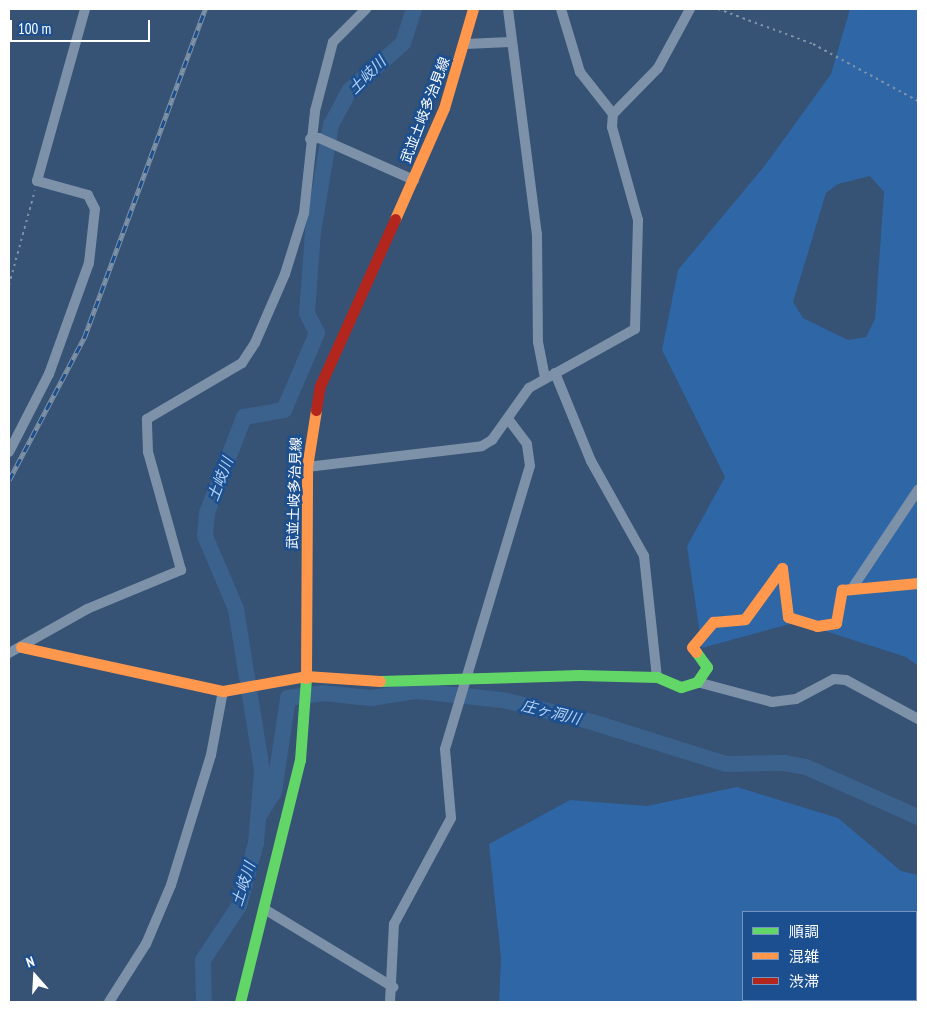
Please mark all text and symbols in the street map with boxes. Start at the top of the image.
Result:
scale bar [12,10,152,42]
text: 100 m [18,19,51,38]
water label: 土岐川 [345,53,389,97]
street label: 武並土岐多治見線 [397,55,453,165]
street label: 武並土岐多治見線 [284,437,304,549]
water label: 土岐川 [204,455,236,503]
water label: 庄ヶ洞川 [520,696,582,728]
water label: 土岐川 [227,860,259,908]
legend [742,911,917,1001]
text: 順調 [789,922,819,941]
text: 混雑 [789,947,819,966]
north arrow [10,951,60,1001]
text: N [24,952,37,972]
text: 渋滞 [789,972,819,991]

